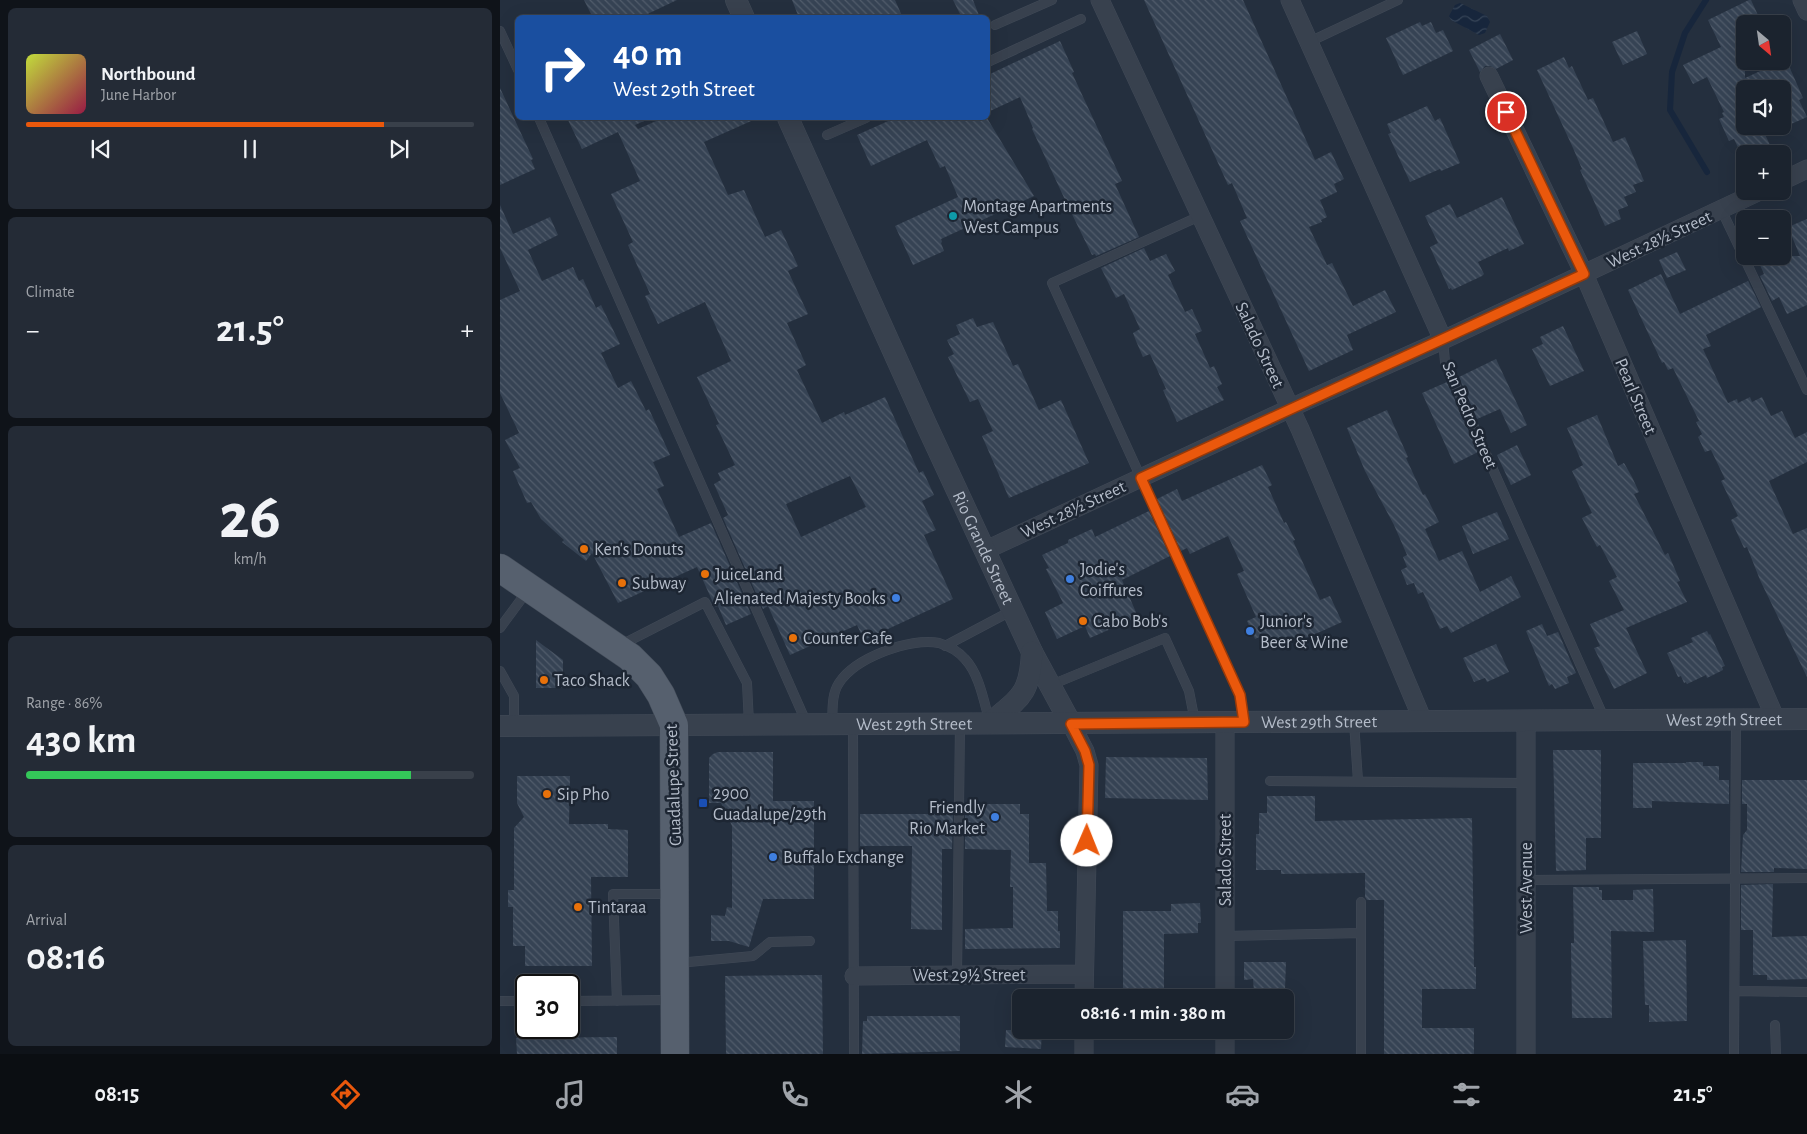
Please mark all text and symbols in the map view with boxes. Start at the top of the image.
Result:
north arrow [1736,15,1791,70]
map controls [1736,15,1791,265]
icon: right [530,35,595,100]
text: 40 m [613,37,682,72]
text: Northbound [101,65,196,84]
text: West 29th Street [613,78,755,100]
button: sound [1736,80,1791,135]
text: June Harbor [101,87,176,103]
pin [1485,91,1527,133]
icon: arrive [1492,98,1520,126]
icon: previous [87,135,115,163]
icon: pause [236,135,264,163]
icon: next [385,135,413,163]
button: + [1736,145,1791,200]
place label: Montage Apartments West Campus [963,198,1112,237]
street label: West 28½ Street [1604,208,1715,272]
marker: Montage Apartments West Campus [947,210,959,222]
button: − [1736,210,1791,265]
text: Climate [26,284,75,300]
street label: Salado Street [1231,300,1287,391]
text: 21.5° [216,311,284,349]
text: − [26,317,39,345]
text: + [461,317,474,345]
street label: Pearl Street [1611,356,1659,437]
street label: San Pedro Street [1438,359,1500,472]
street label: West 28½ Street [1018,478,1129,542]
text: 26 [219,485,281,550]
street label: Rio Grande Street [949,489,1017,608]
place label: Ken's Donuts [594,541,684,559]
marker: Ken's Donuts [578,543,590,555]
text: km/h [233,551,267,567]
place label: Jodie's Coiffures [1080,561,1143,600]
place label: JuiceLand [715,566,783,584]
marker: JuiceLand [699,568,711,580]
marker: Jodie's Coiffures [1064,573,1076,585]
place label: Subway [632,575,687,593]
marker: Subway [616,577,628,589]
place label: Alienated Majesty Books [714,590,886,608]
marker: Alienated Majesty Books [890,592,902,604]
place label: Cabo Bob's [1093,613,1168,631]
place label: Junior's Beer & Wine [1260,613,1348,652]
marker: Cabo Bob's [1077,615,1089,627]
marker: Junior's Beer & Wine [1244,625,1256,637]
place label: Counter Cafe [803,630,893,648]
marker: Counter Cafe [787,632,799,644]
place label: Taco Shack [554,672,631,690]
marker: Taco Shack [538,674,550,686]
text: Range · 86% [26,695,102,711]
street label: West 29th Street [1666,711,1782,730]
street label: West 29th Street [1261,713,1377,732]
street label: West 29th Street [856,715,972,734]
text: 430 km [26,722,137,760]
street label: Guadalupe Street [663,723,685,846]
place label: 2900 Guadalupe/29th [713,785,827,824]
place label: Sip Pho [557,786,610,804]
marker: Sip Pho [541,788,553,800]
marker: 2900 Guadalupe/29th [697,797,709,809]
place label: Friendly Rio Market [909,799,985,838]
marker: Friendly Rio Market [989,811,1001,823]
street label: Salado Street [1217,813,1235,906]
position arrow [1060,814,1112,866]
street label: West Avenue [1518,842,1536,934]
place label: Buffalo Exchange [783,849,904,867]
marker: Buffalo Exchange [767,851,779,863]
place label: Tintaraa [588,899,647,917]
marker: Tintaraa [572,901,584,913]
text: Arrival [26,912,67,928]
text: 08:16 [26,939,105,977]
street label: West 29½ Street [912,967,1026,985]
speed limit sign: 30 [515,974,580,1039]
text: 08:16 · 1 min · 380 m [1080,1004,1226,1023]
icon: directions [328,1077,363,1112]
icon: music [553,1077,588,1112]
icon: phone [777,1077,812,1112]
icon: climate [1001,1077,1036,1112]
icon: car [1225,1077,1260,1112]
icon: filters [1449,1077,1484,1112]
text: 08:15 [95,1083,139,1105]
text: 21.5° [1673,1083,1712,1105]

